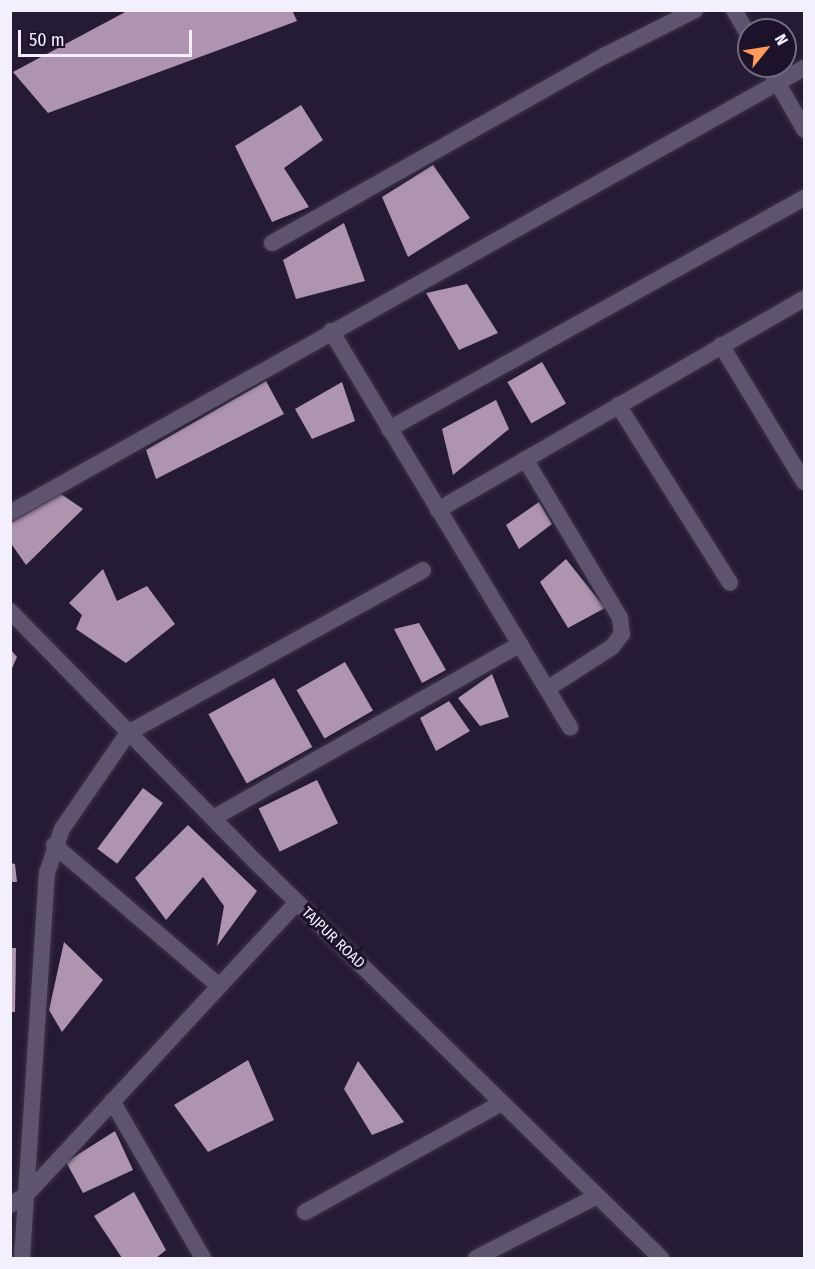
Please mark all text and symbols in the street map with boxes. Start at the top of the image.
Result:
scale bar [21,18,195,56]
north arrow [737,18,797,78]
text: 50 m [29,29,65,51]
text: N [771,31,792,49]
street label: TAJPUR ROAD [298,904,368,972]

